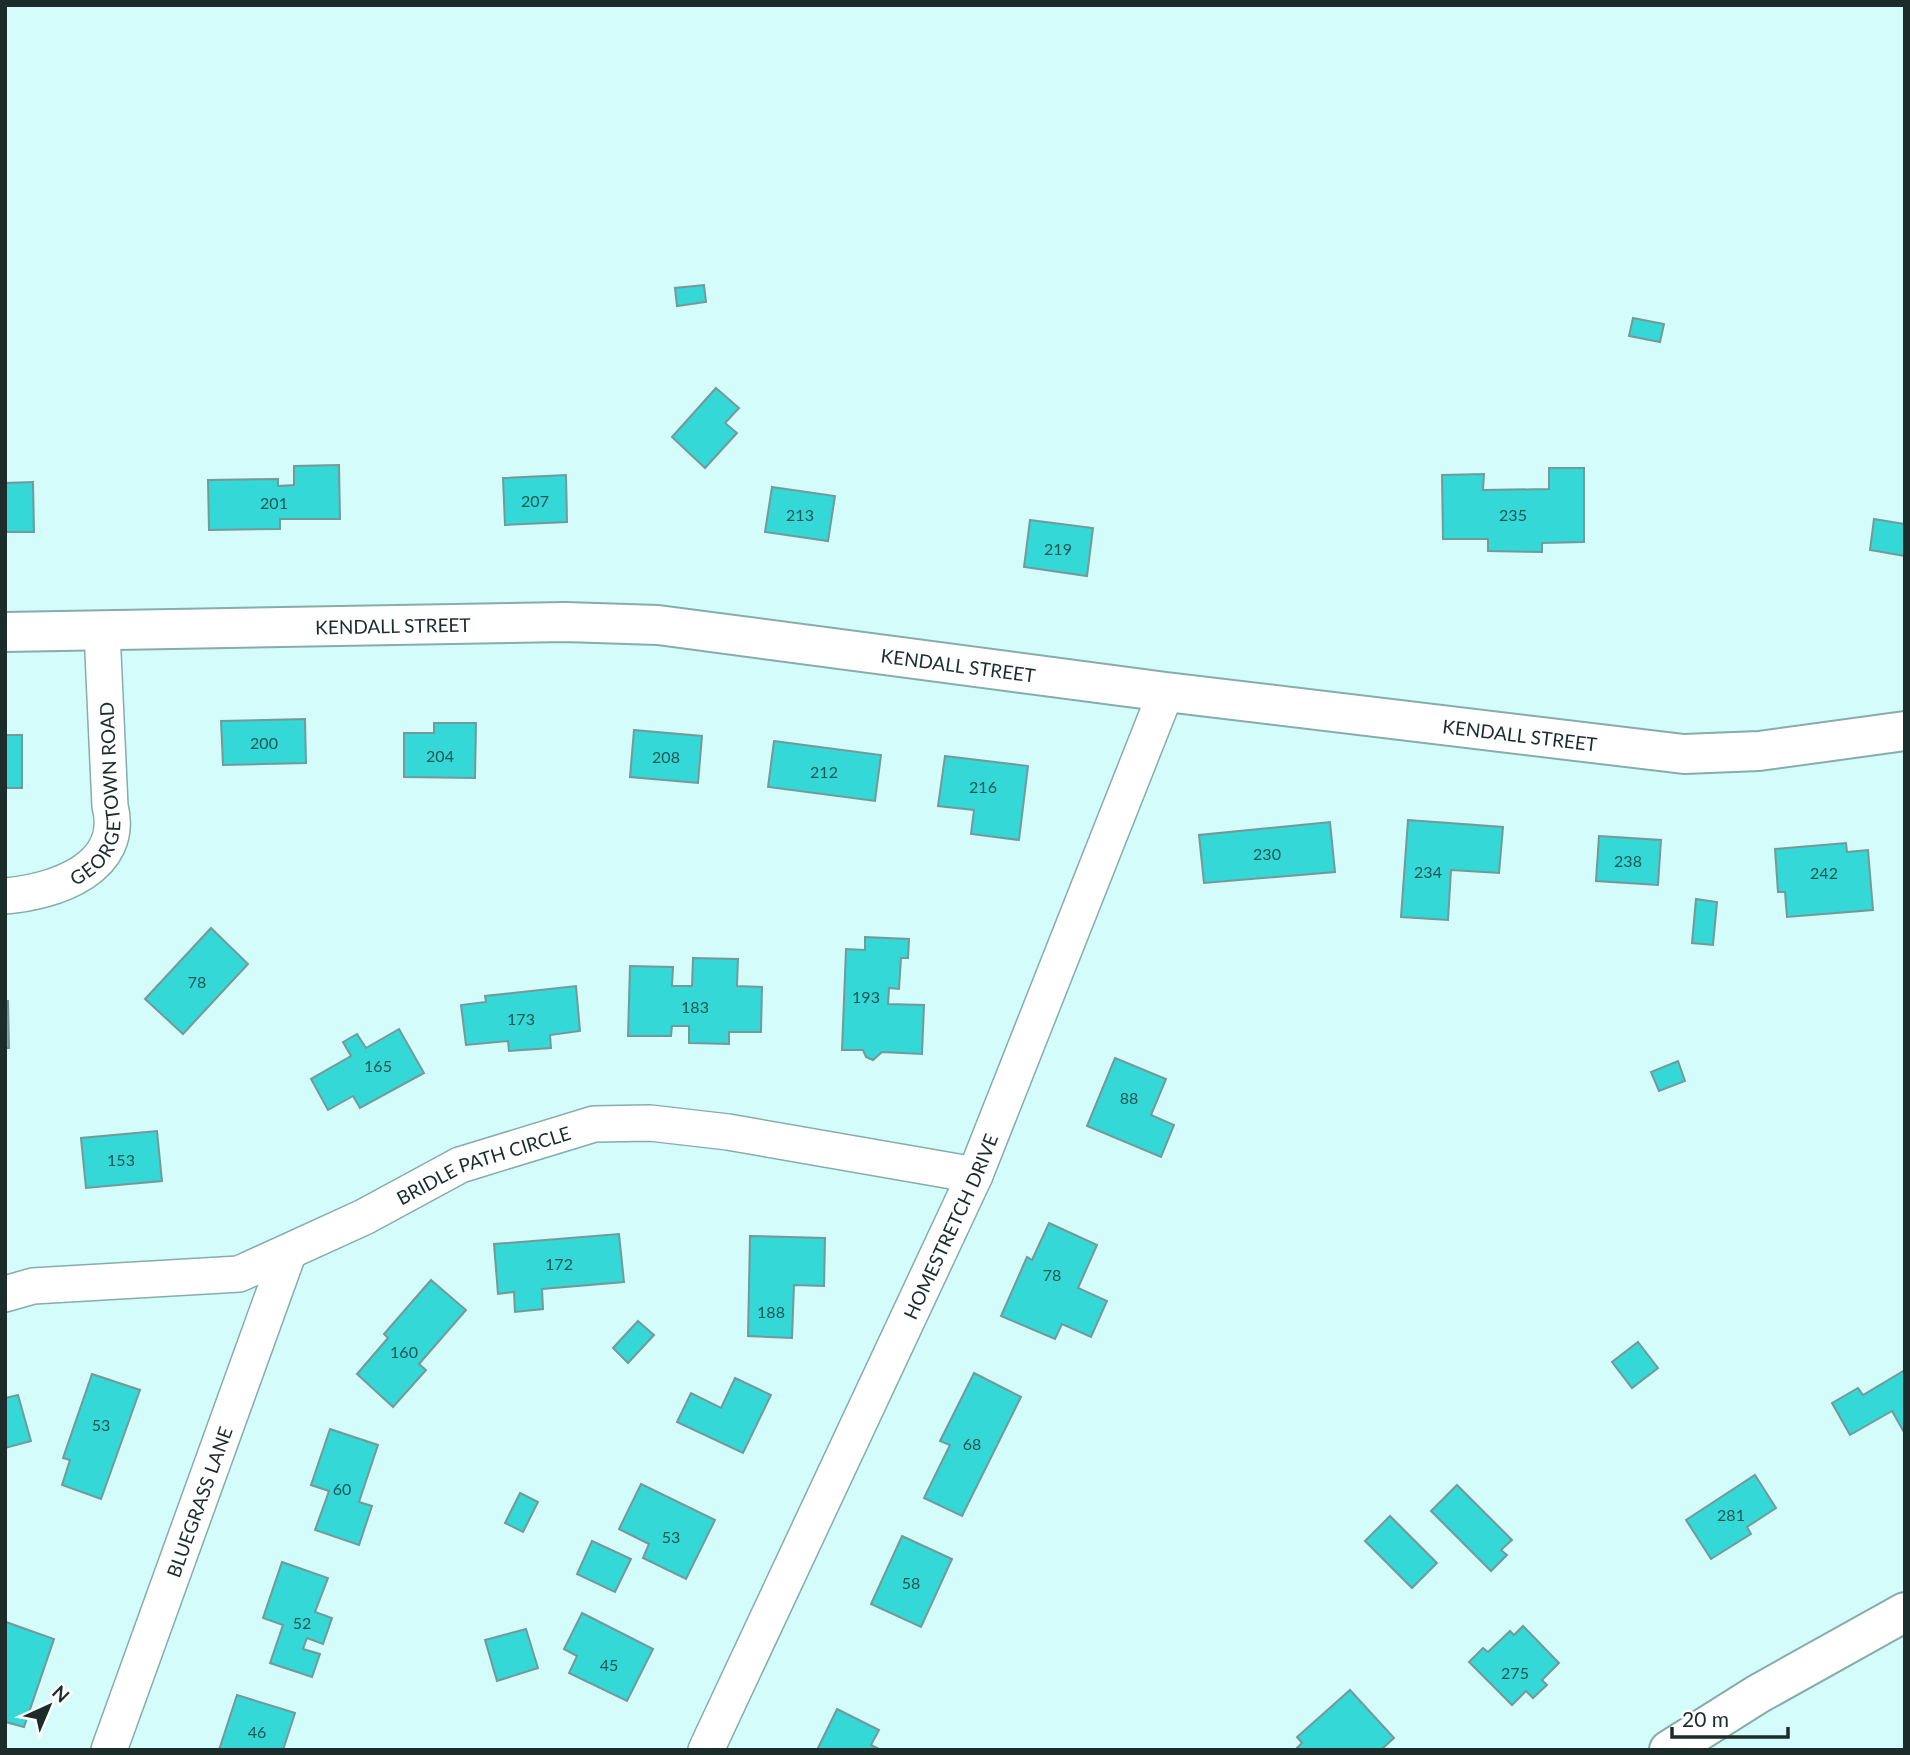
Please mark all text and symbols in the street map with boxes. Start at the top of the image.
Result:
house number: 207 [521,491,549,510]
house number: 201 [260,493,288,512]
house number: 213 [786,505,814,524]
house number: 235 [1499,505,1527,524]
house number: 219 [1044,539,1072,558]
street label: KENDALL STREET [315,612,471,638]
street label: KENDALL STREET [880,643,1037,686]
street label: GEORGETOWN ROAD [65,701,124,889]
street label: KENDALL STREET [1441,714,1599,755]
house number: 200 [250,733,278,752]
house number: 204 [426,746,454,765]
house number: 208 [652,747,680,766]
house number: 212 [810,762,838,781]
house number: 216 [969,777,997,796]
house number: 230 [1253,844,1281,863]
house number: 238 [1614,851,1642,870]
house number: 234 [1414,862,1442,881]
house number: 242 [1810,863,1838,882]
house number: 78 [188,972,206,991]
house number: 193 [852,987,880,1006]
house number: 183 [681,997,709,1016]
house number: 173 [507,1009,535,1028]
house number: 165 [364,1056,392,1075]
house number: 88 [1120,1088,1138,1107]
street label: BRIDLE PATH CIRCLE [392,1120,573,1209]
street label: HOMESTRETCH DRIVE [898,1130,1002,1322]
house number: 153 [107,1150,135,1169]
house number: 172 [545,1254,573,1273]
house number: 78 [1043,1265,1061,1284]
house number: 188 [757,1302,785,1321]
house number: 160 [390,1342,418,1361]
house number: 53 [92,1415,110,1434]
street label: BLUEGRASS LANE [161,1423,236,1580]
house number: 68 [963,1434,981,1453]
house number: 60 [333,1479,351,1498]
house number: 281 [1717,1505,1745,1524]
house number: 53 [662,1527,680,1546]
house number: 58 [902,1573,920,1592]
house number: 52 [293,1613,311,1632]
house number: 45 [600,1655,618,1674]
house number: 275 [1501,1663,1529,1682]
north arrow [14,1671,84,1741]
text: N [48,1680,74,1707]
scale bar [1672,1696,1787,1740]
text: 20 m [1682,1706,1729,1731]
house number: 46 [248,1722,266,1741]

